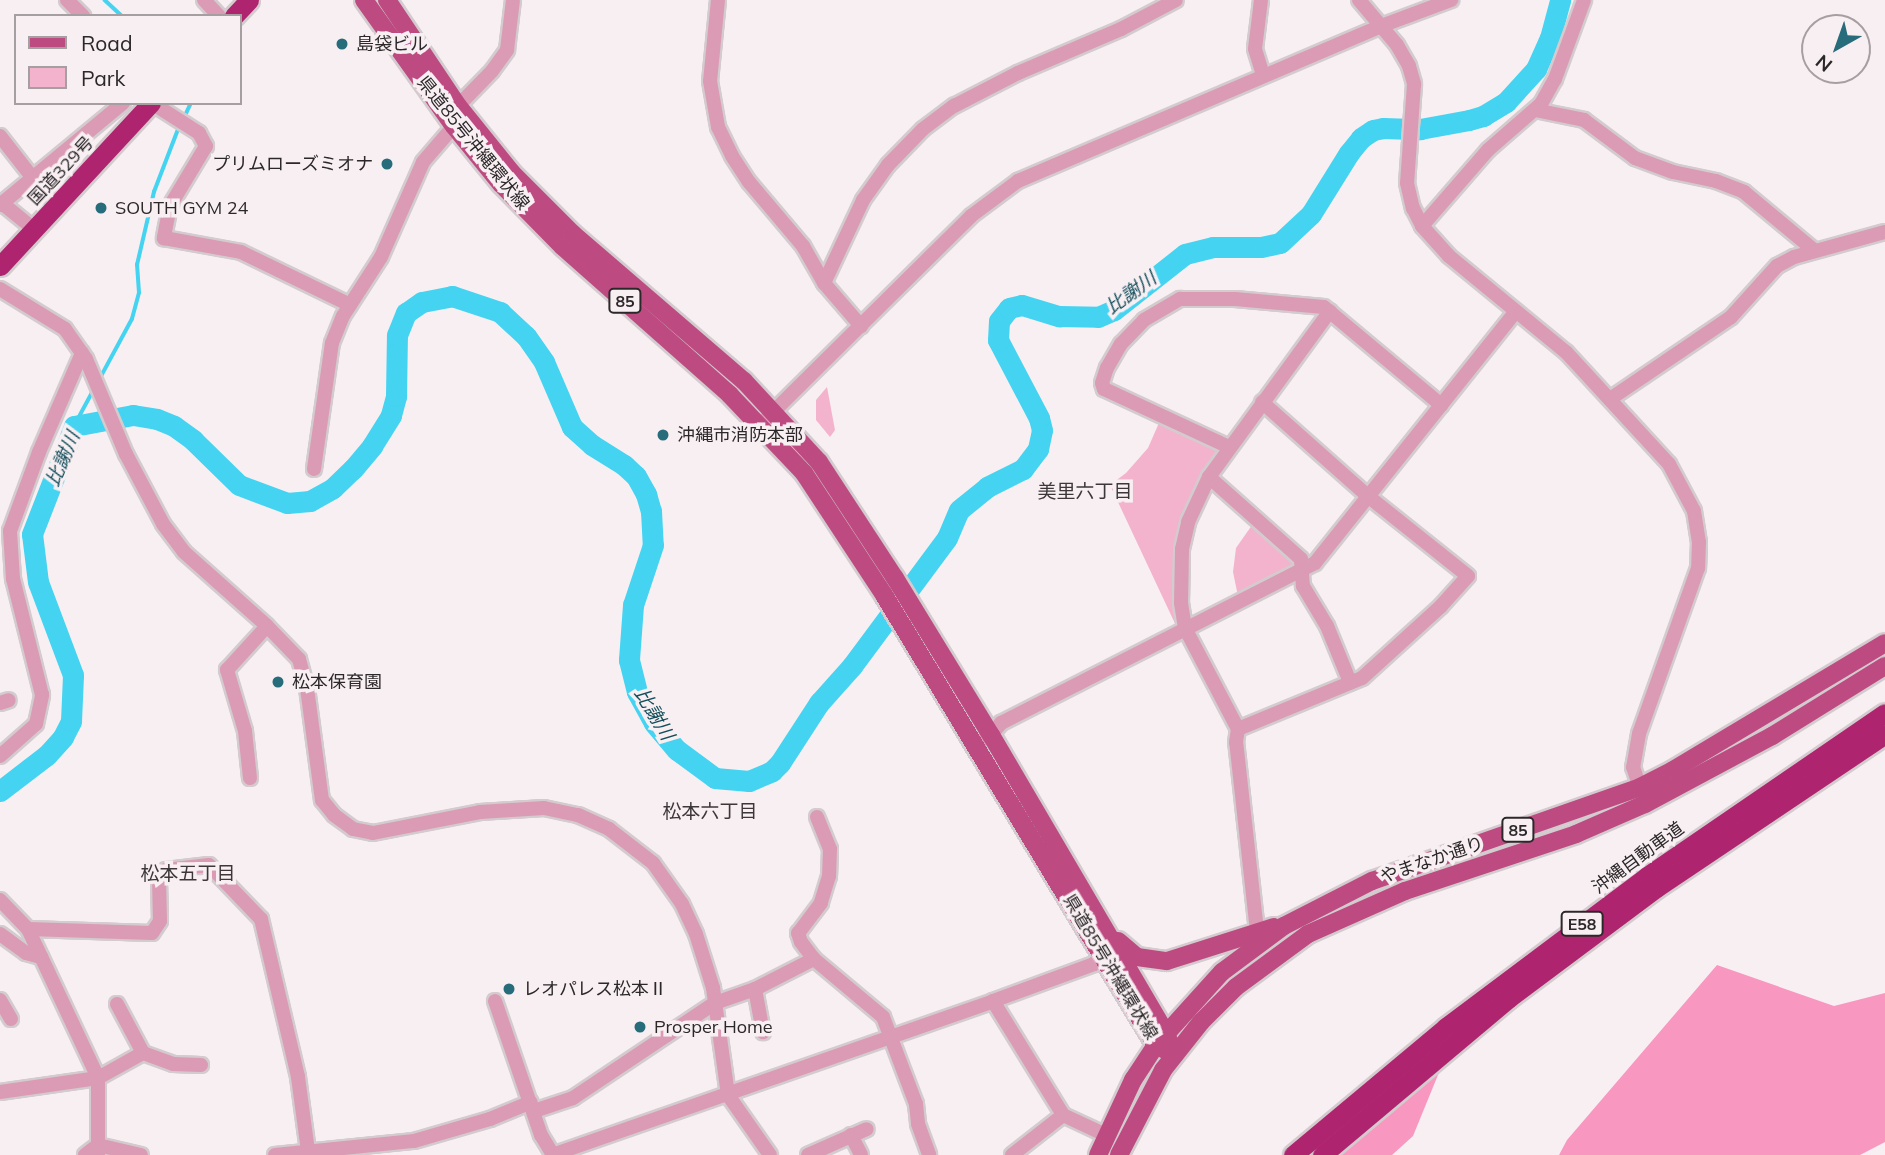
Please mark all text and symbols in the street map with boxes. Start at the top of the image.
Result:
legend [14,14,242,105]
north arrow [1801,14,1871,84]
text: Road [81,30,132,56]
place label: 島袋ビル [356,33,428,55]
marker: 島袋ビル [334,36,350,52]
text: N [1811,50,1837,77]
text: Park [81,65,125,91]
street label: 県道85号沖縄環状線 [412,72,534,214]
street label: 国道329号 [24,132,98,210]
place label: プリムローズミオナ [211,153,373,175]
marker: プリムローズミオナ [379,156,395,172]
place label: SOUTH GYM 24 [115,197,248,219]
marker: SOUTH GYM 24 [93,200,109,216]
water label: 比謝川 [1101,267,1161,319]
road number: 85 [608,288,642,314]
place label: 沖縄市消防本部 [677,424,803,446]
marker: 沖縄市消防本部 [655,427,671,443]
water label: 比謝川 [41,428,85,490]
district label: 美里六丁目 [1038,481,1132,503]
place label: 松本保育園 [292,671,382,693]
marker: 松本保育園 [270,674,286,690]
water label: 比謝川 [630,684,678,744]
district label: 松本六丁目 [663,801,757,823]
road number: 85 [1500,818,1536,842]
street label: 沖縄自動車道 [1588,818,1688,898]
street label: やまなか通り [1377,832,1487,888]
district label: 松本五丁目 [141,863,235,885]
street label: 県道85号沖縄環状線 [1058,890,1162,1044]
road number: E58 [1559,912,1605,936]
place label: レオパレス松本Ⅱ [523,978,667,1000]
marker: レオパレス松本Ⅱ [501,981,517,997]
place label: Prosper Home [654,1016,773,1038]
marker: Prosper Home [632,1019,648,1035]

